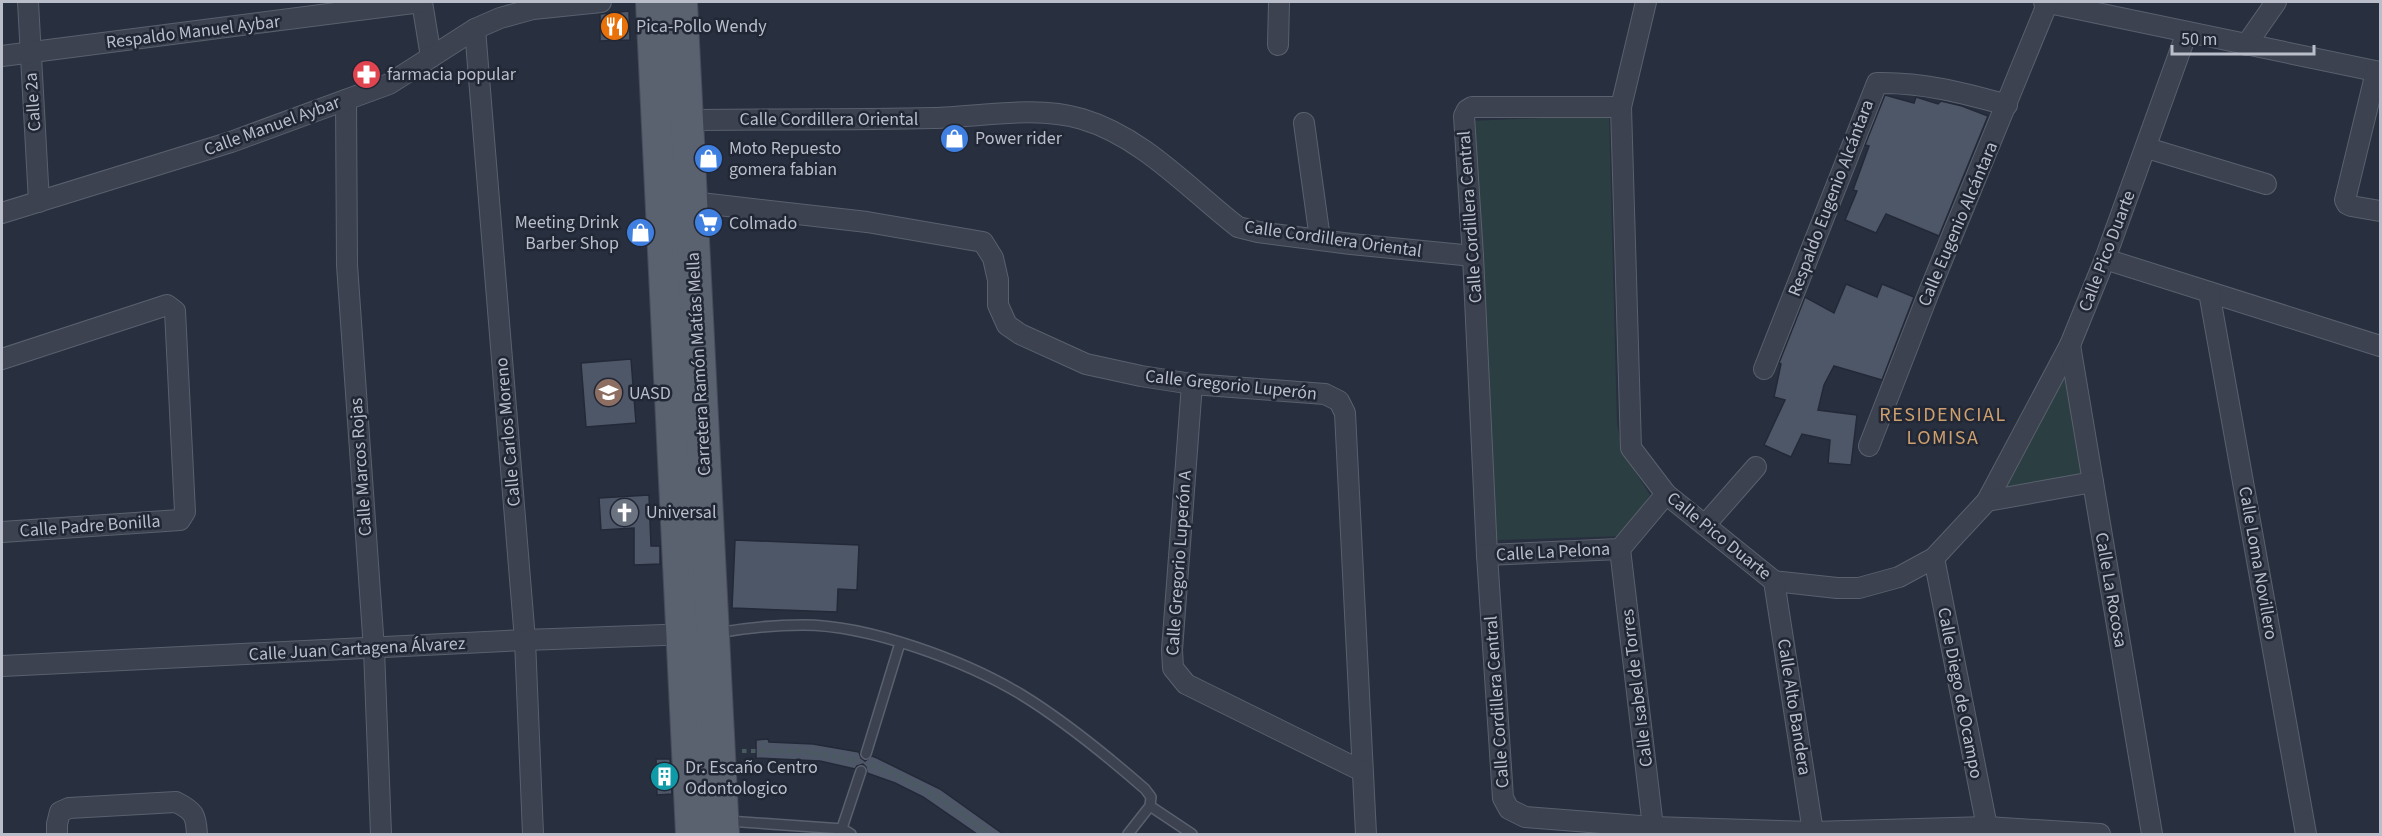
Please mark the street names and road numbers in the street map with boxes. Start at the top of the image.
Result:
street label: Respaldo Manuel Aybar [104,9,282,55]
street label: Calle 2a [18,72,48,132]
street label: Calle Manuel Aybar [201,90,344,162]
street label: Respaldo Eugenio Alcántara [1782,96,1880,300]
street label: Calle Cordillera Oriental [740,107,918,132]
street label: Calle Cordillera Central [1452,130,1488,304]
street label: Calle Eugenio Alcántara [1912,138,2004,310]
street label: Calle Pico Duarte [2072,187,2142,315]
street label: Calle Cordillera Oriental [1243,214,1423,264]
street label: Carretera Ramón Matías Mella [681,252,717,476]
street label: Calle Carlos Moreno [489,356,527,508]
street label: Calle Gregorio Luperón [1144,364,1318,406]
street label: Calle Marcos Rojas [344,397,378,537]
street label: Calle Gregorio Luperón A [1160,469,1198,657]
street label: Calle Loma Novillero [2232,484,2284,642]
street label: Calle Pico Duarte [1661,486,1777,586]
street label: Calle Padre Bonilla [19,509,161,543]
street label: Calle La Rocosa [2089,530,2133,650]
street label: Calle La Pelona [1495,537,1611,567]
street label: Calle Diego de Ocampo [1931,605,1989,781]
street label: Calle Isabel de Torres [1615,608,1659,768]
street label: Calle Cordillera Central [1479,615,1515,789]
street label: Calle Juan Cartagena Álvarez [248,631,466,667]
street label: Calle Alto Bandera [1771,637,1817,777]

